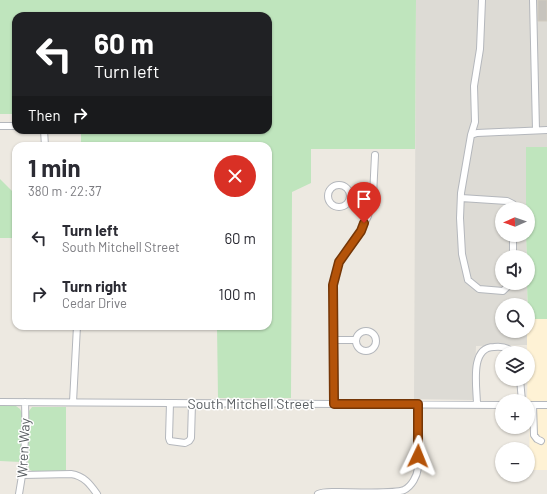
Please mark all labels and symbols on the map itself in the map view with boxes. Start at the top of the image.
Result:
pin [347,182,381,223]
north arrow [495,202,535,242]
street label: South Mitchell Street [188,395,314,412]
street label: Wren Way [13,417,33,478]
position arrow [397,435,439,477]

